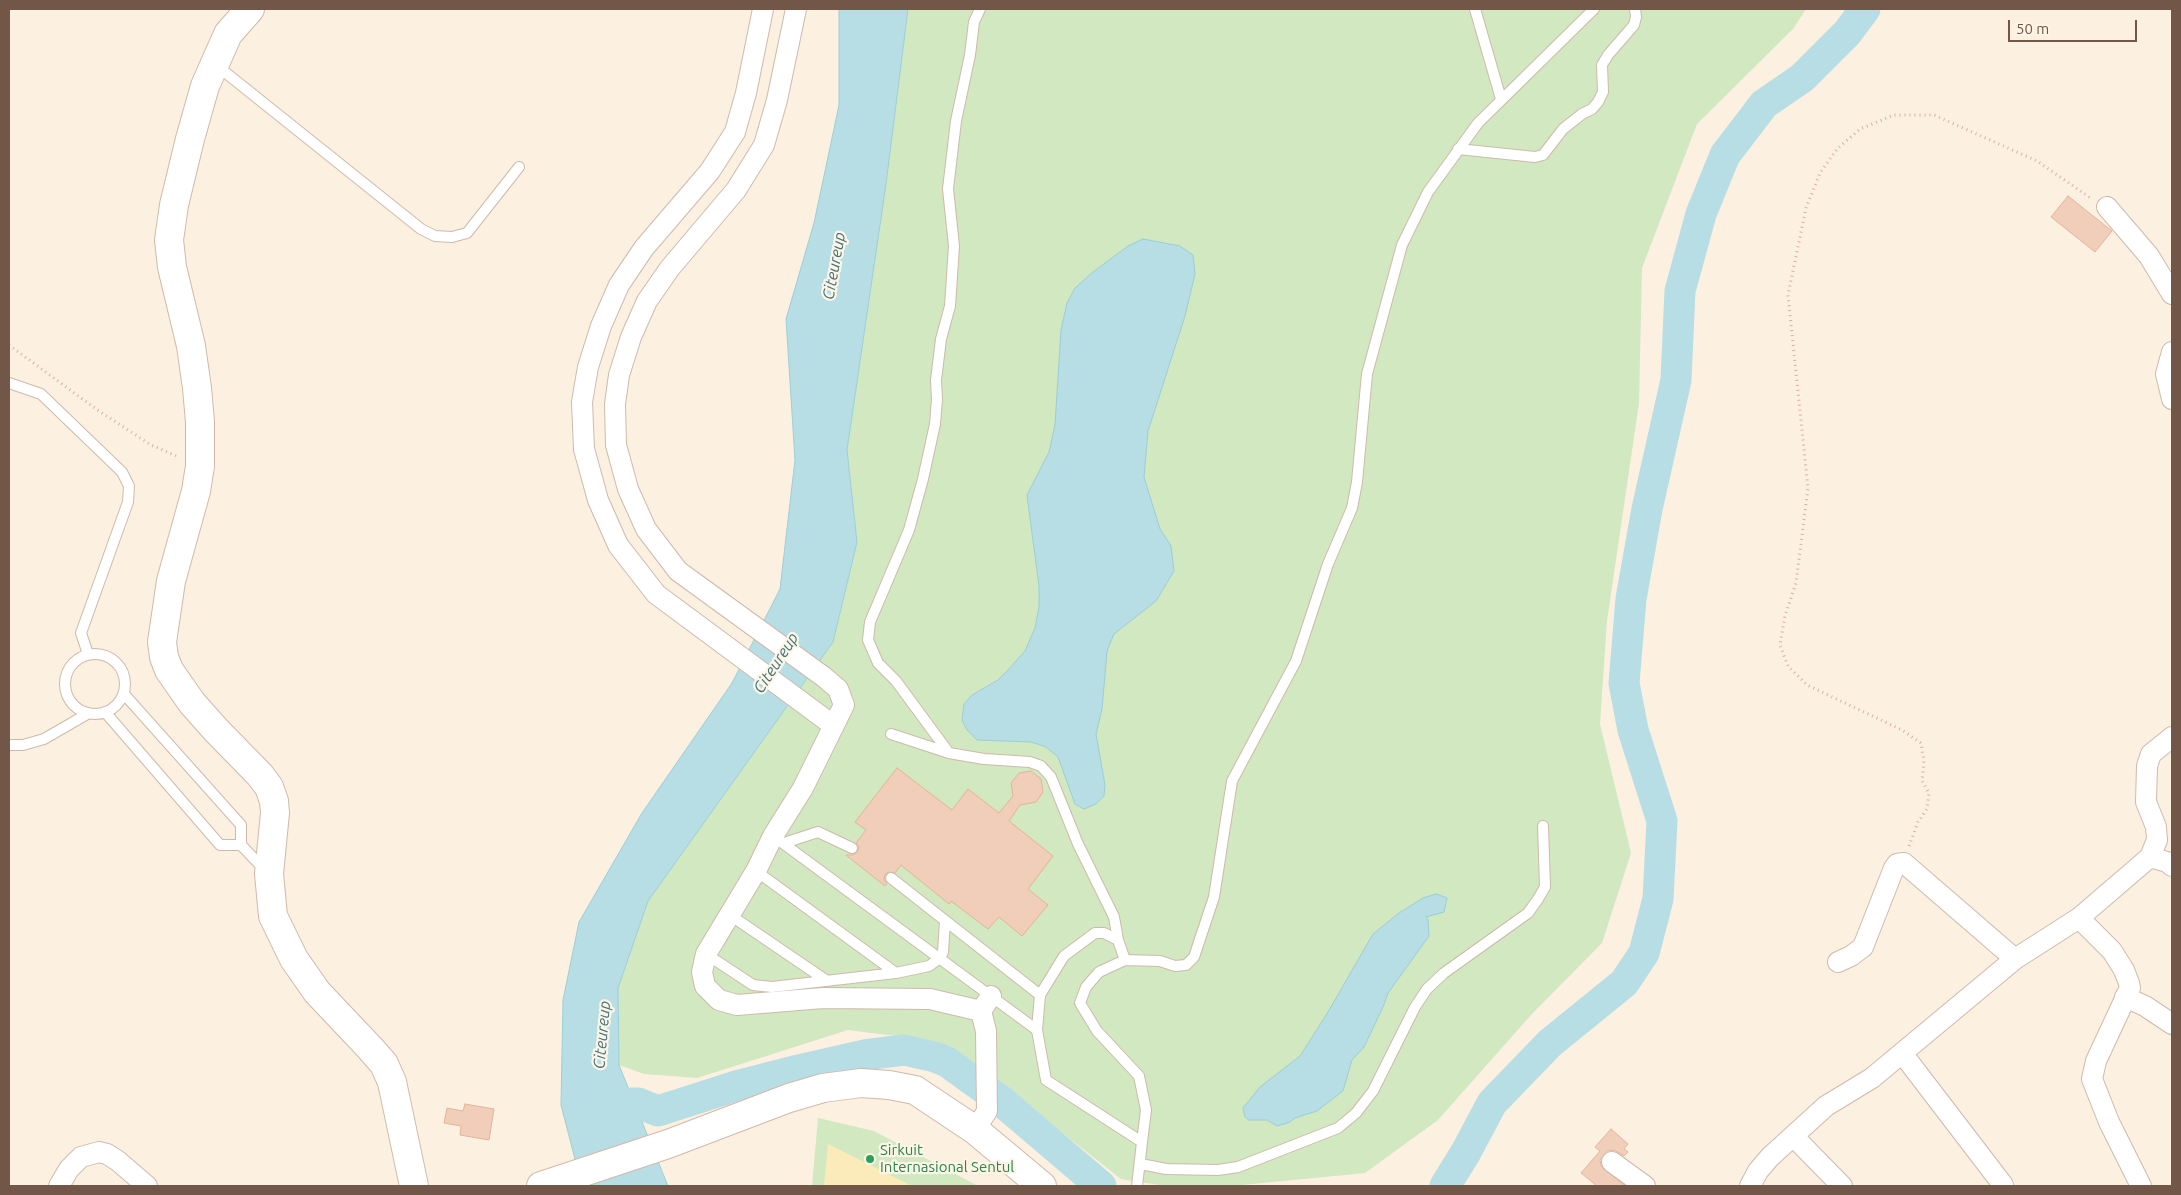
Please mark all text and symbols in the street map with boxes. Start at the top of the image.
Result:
scale bar [2011,10,2140,42]
text: 50 m [2016,20,2049,37]
water label: Citeureup [819,231,849,301]
water label: Citeureup [749,629,803,697]
water label: Citeureup [589,1000,615,1070]
place label: Sirkuit Internasional Sentul [880,1141,1014,1176]
marker: Sirkuit Internasional Sentul [864,1153,876,1165]

